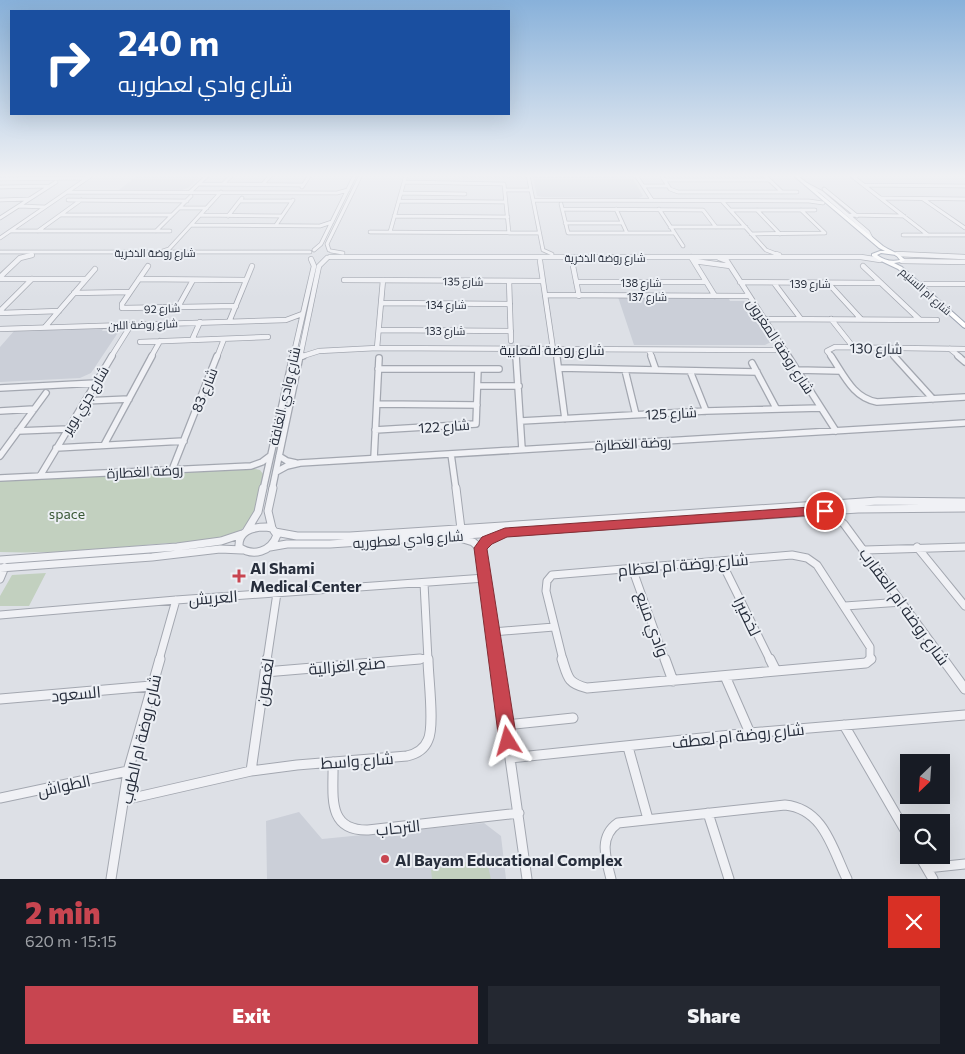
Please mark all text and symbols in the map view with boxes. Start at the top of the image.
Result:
text: 240 m [118,20,219,63]
icon: right [35,30,100,95]
text: شارع وادي لعطوريه [118,70,293,97]
street label: شارع روضة الذخرية [114,246,196,261]
street label: شارع روضة الذخرية [564,251,646,266]
street label: شارع ام السنيم [896,265,954,319]
street label: شارع 135 [442,274,483,290]
street label: شارع 138 [620,276,662,291]
street label: شارع 139 [789,277,831,292]
street label: شارع 137 [627,290,667,305]
street label: شارع روضة المغرون [743,295,818,398]
street label: شارع 134 [425,298,467,313]
street label: شارع 92 [144,301,180,317]
street label: شارع روضة اللبن [108,316,178,334]
street label: شارع 133 [425,324,465,339]
street label: شارع 130 [849,339,903,358]
street label: شارع روضة لقعابية [499,341,605,359]
street label: شارع وادي الغافة [264,345,307,448]
street label: شارع جري بوير [57,363,115,440]
street label: شارع 83 [187,365,221,415]
street label: شارع 125 [645,403,697,424]
street label: شارع 122 [418,416,470,437]
street label: روضة الغطارة [594,433,672,453]
street label: روضة الغطارة [106,461,184,481]
pin [804,490,846,532]
icon: arrive [811,497,839,525]
park label: space [49,505,85,522]
street label: شارع وادي لعطوريه [352,527,464,555]
street label: شارع روضة ام العقارب [854,544,954,670]
street label: شارع روضة ام لعظام [617,549,749,582]
place label: Al Shami Medical Center [250,558,362,595]
marker: Al Shami Medical Center [232,569,246,583]
street label: العريش [188,586,238,610]
street label: وادي منيع [628,589,674,661]
street label: لخضيرا [729,593,766,639]
street label: صنع الغزالية [308,652,387,681]
street label: لغصون [251,657,279,707]
street label: شارع روضة ام الطوب [116,672,167,806]
street label: السعود [50,681,102,706]
position arrow [481,714,533,766]
street label: شارع روضة ام لعطف [671,719,806,754]
street label: شارع واسط [320,748,394,775]
north arrow [900,754,950,804]
map controls [900,754,950,864]
street label: الطواش [36,770,93,802]
button: search [900,814,950,864]
street label: الترحاب [375,815,421,840]
place label: Al Bayam Educational Complex [395,850,623,869]
marker: Al Bayam Educational Complex [379,853,391,865]
text: 2 min [25,893,100,930]
button: close [888,896,940,948]
text: 620 m · 15:15 [25,931,117,950]
button: Exit [25,986,478,1044]
button: Share [488,986,940,1044]

